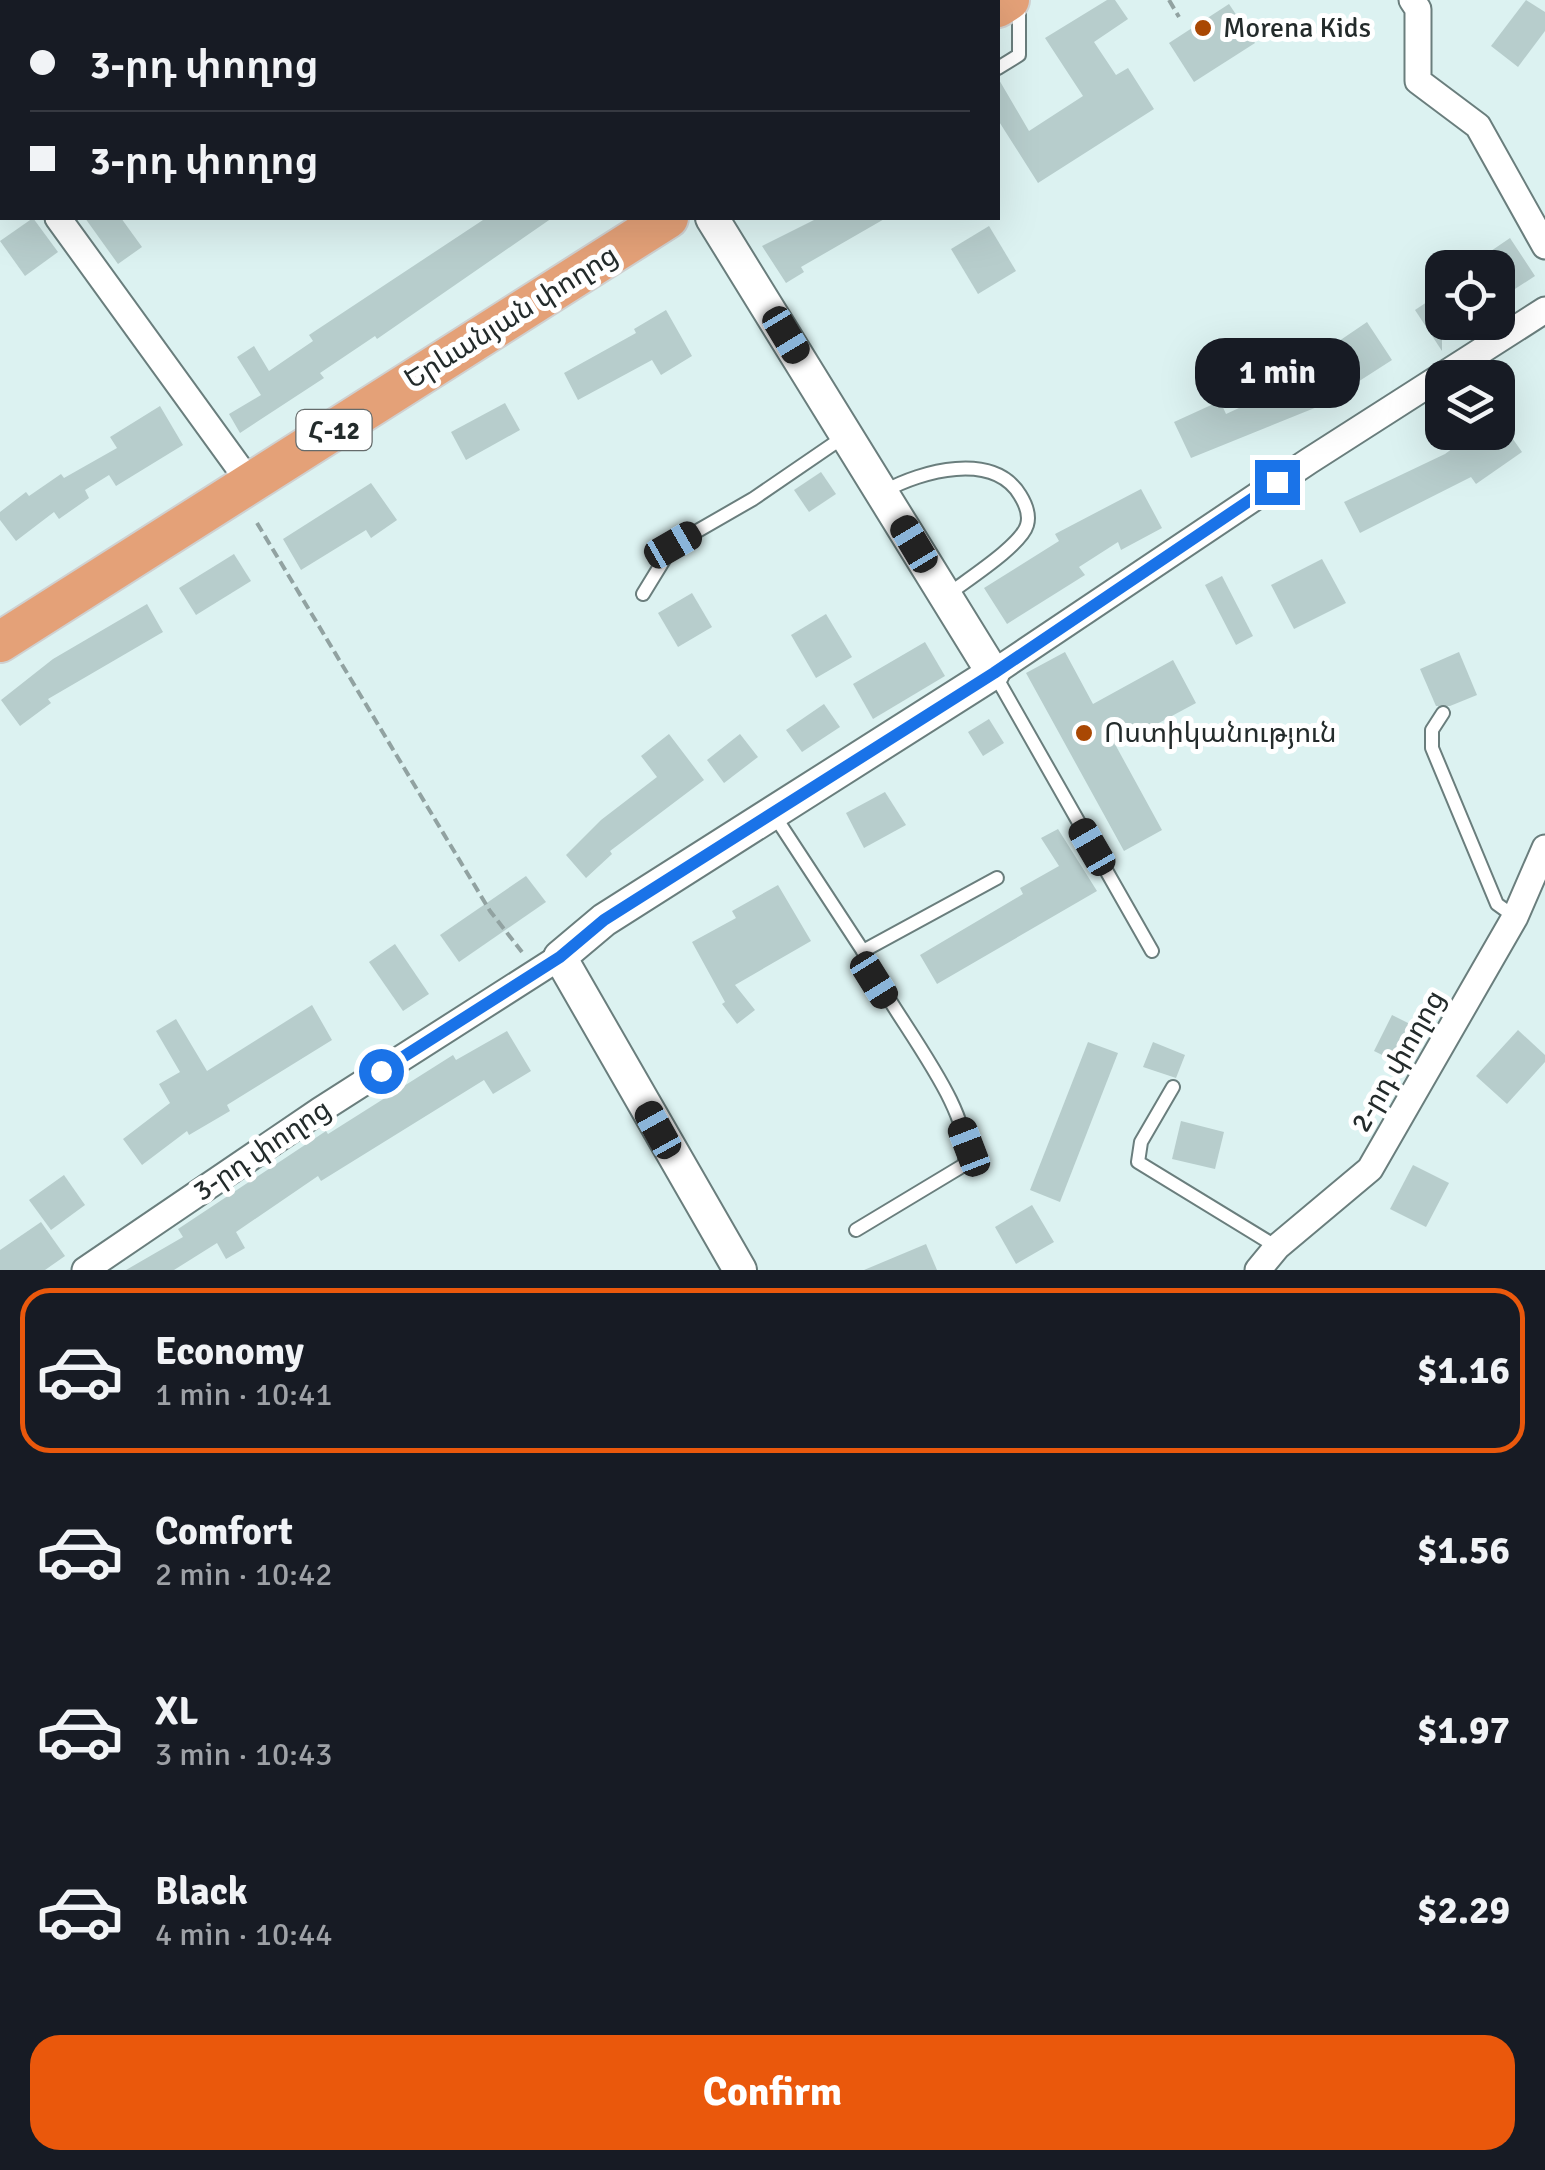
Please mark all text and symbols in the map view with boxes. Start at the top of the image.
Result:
place label: Morena Kids [1223,11,1371,45]
marker: Morena Kids [1192,17,1214,39]
text: 3-րդ փողոց [90,42,319,89]
text: 3-րդ փողոց [90,138,319,185]
street label: Երևանյան փողոց [398,238,624,396]
map controls [1425,250,1515,450]
button: locate [1425,250,1515,340]
car [758,302,814,368]
callout: 1 min [1194,337,1360,407]
text: 1 min [1239,353,1316,392]
button: layers [1425,360,1515,450]
road number: Հ-12 [296,410,372,450]
route end [1255,460,1300,505]
car [886,511,942,577]
car [640,517,706,573]
place label: Ոստիկանություն [1104,716,1337,750]
marker: Ոստիկանություն [1073,722,1095,744]
car [1064,814,1120,880]
car [845,947,903,1013]
street label: 2-րդ փողոց [1344,984,1452,1138]
route start [359,1049,404,1094]
street label: 3-րդ փողոց [187,1092,337,1208]
car [630,1096,686,1164]
car [944,1114,994,1180]
icon: car [35,1326,125,1416]
text: Economy [155,1328,304,1375]
text: $1.16 [1417,1347,1510,1394]
text: 1 min · 10:41 [155,1375,333,1414]
icon: car [35,1506,125,1596]
text: Comfort [155,1508,293,1555]
text: $1.56 [1417,1527,1510,1574]
text: 2 min · 10:42 [155,1555,333,1594]
icon: car [35,1686,125,1776]
text: XL [155,1688,198,1735]
text: $1.97 [1417,1707,1510,1754]
text: 3 min · 10:43 [155,1735,333,1774]
icon: car [35,1866,125,1956]
text: Black [155,1868,248,1915]
text: $2.29 [1417,1887,1510,1934]
text: 4 min · 10:44 [155,1915,333,1954]
button: Confirm [30,2035,1515,2150]

